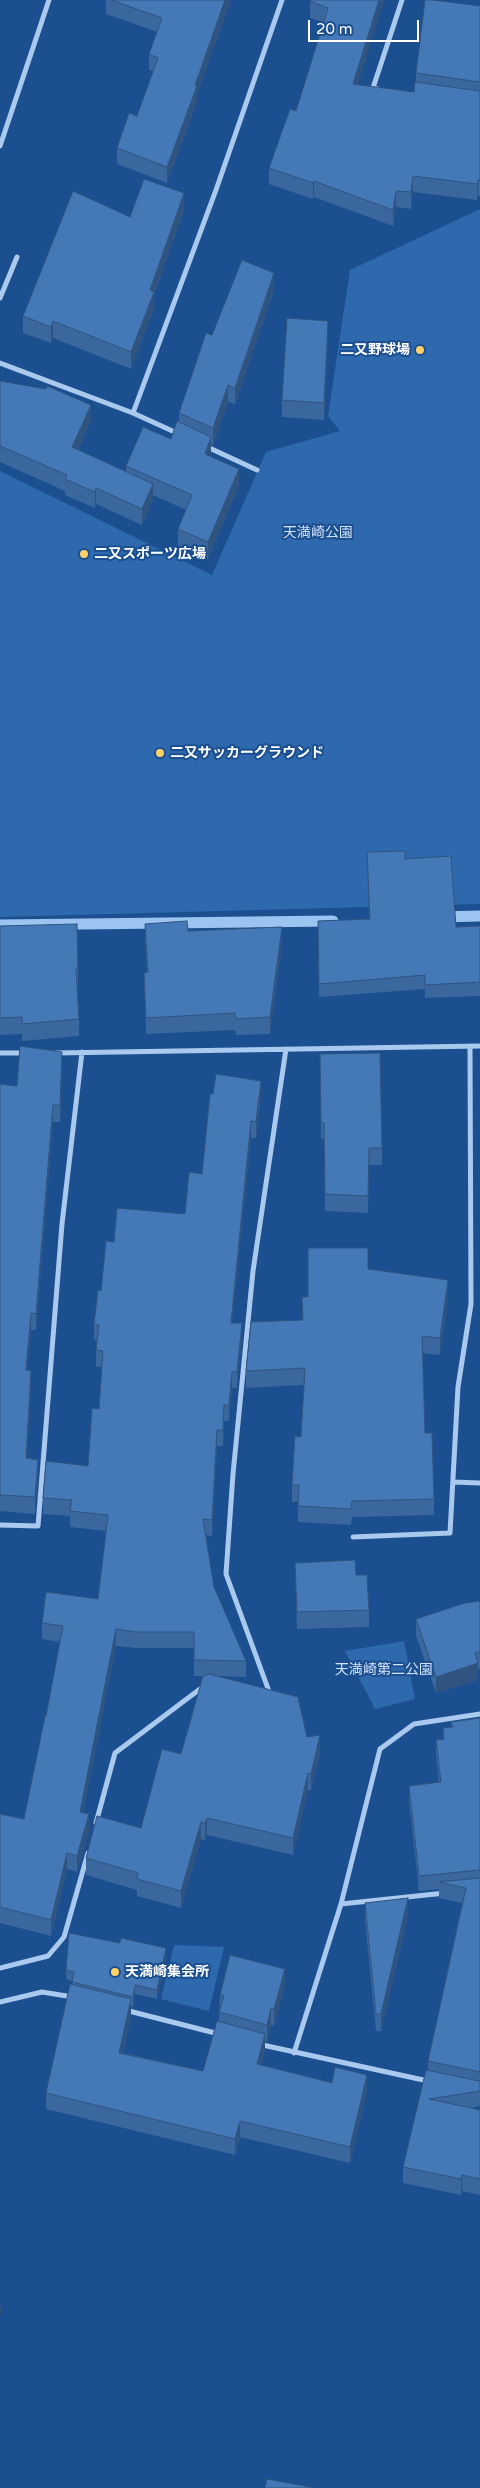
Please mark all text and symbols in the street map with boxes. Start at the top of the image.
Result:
scale bar [310,10,421,42]
text: 20 m [316,20,353,38]
place label: 二又野球場 [340,342,410,358]
marker: 二又野球場 [414,344,426,356]
park label: 天満崎公園 [283,525,353,541]
place label: 二又スポーツ広場 [94,546,206,562]
marker: 二又スポーツ広場 [78,548,90,560]
place label: 二又サッカーグラウンド [170,745,324,761]
marker: 二又サッカーグラウンド [154,747,166,759]
park label: 天満崎第二公園 [335,1662,433,1678]
place label: 天満崎集会所 [125,1964,209,1980]
marker: 天満崎集会所 [109,1966,121,1978]

